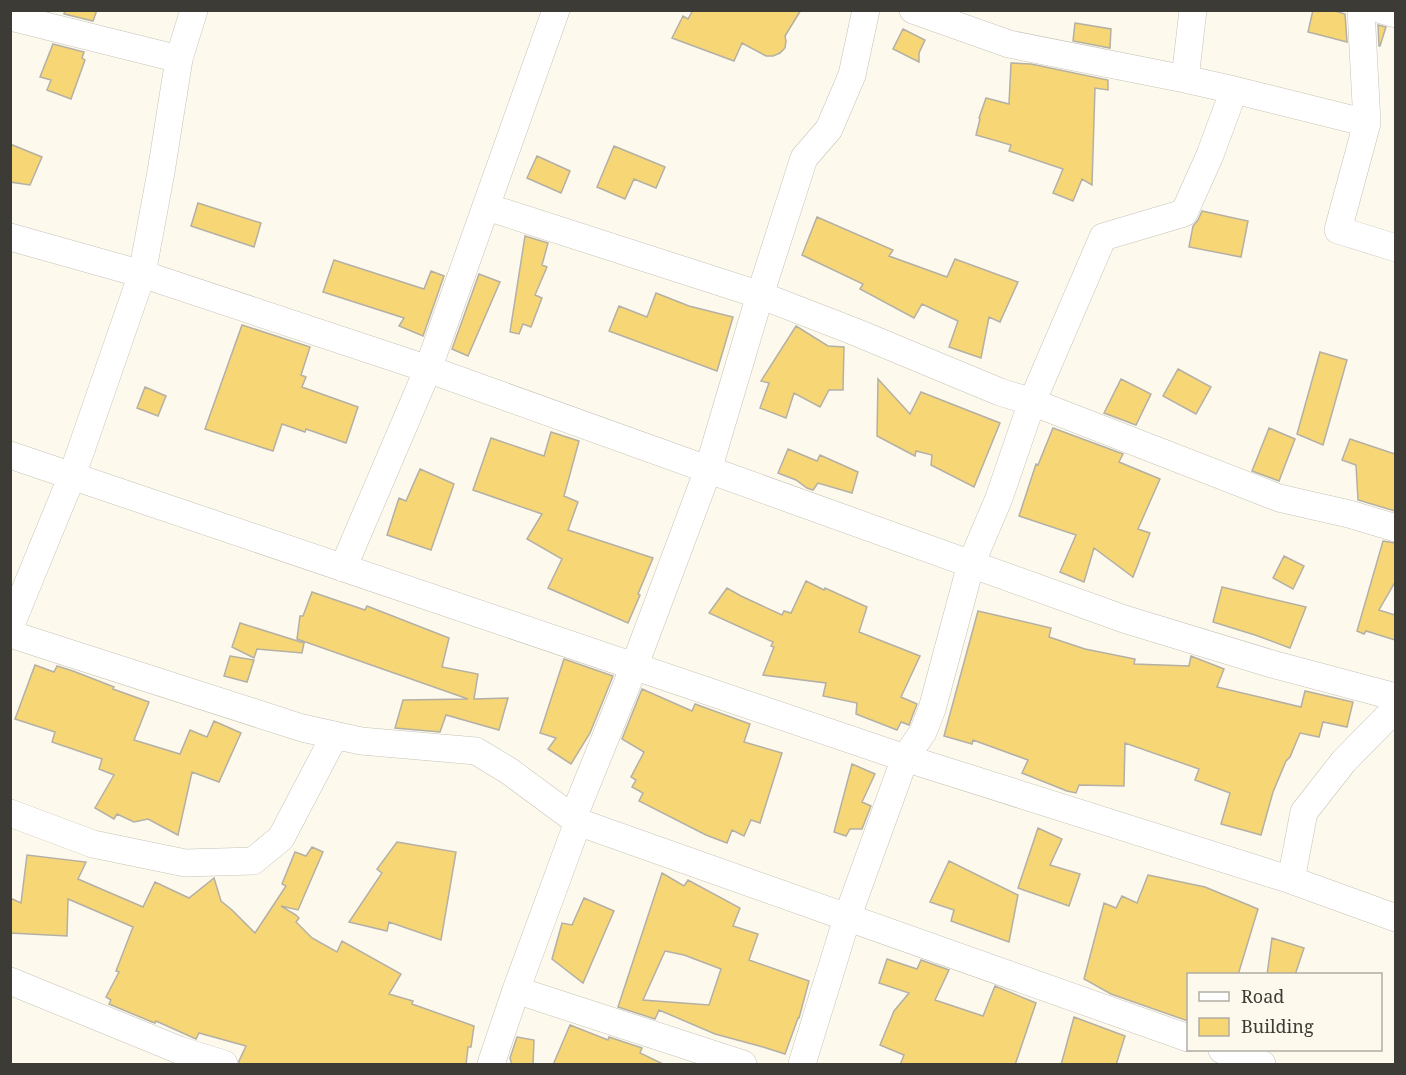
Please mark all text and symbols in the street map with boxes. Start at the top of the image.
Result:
legend [1187,973,1382,1051]
text: Road [1241,984,1284,1008]
text: Building [1241,1014,1314,1038]

